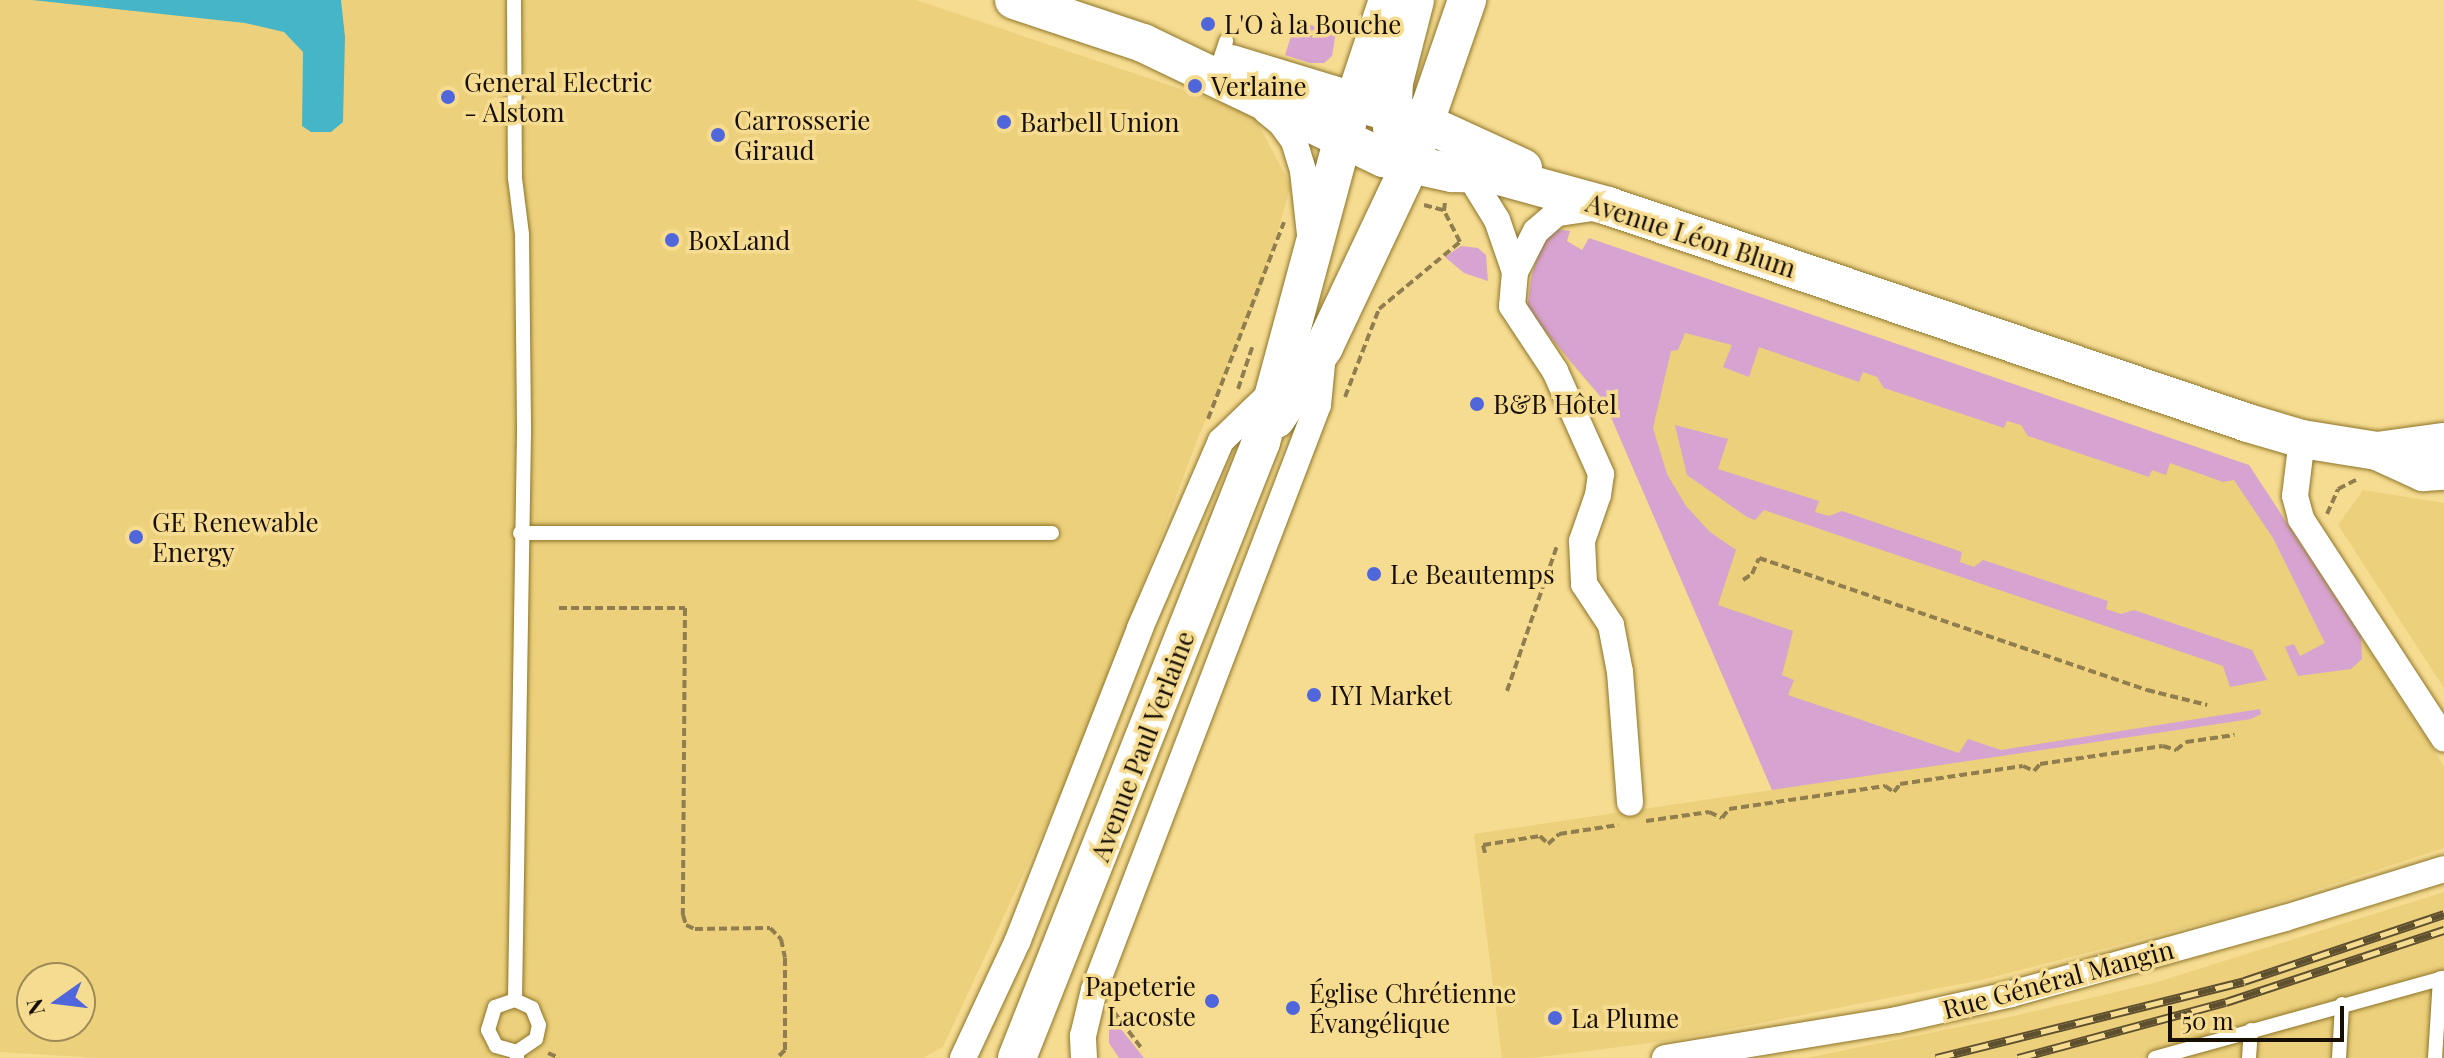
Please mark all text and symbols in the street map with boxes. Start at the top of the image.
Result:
place label: L'O à la Bouche [1224,8,1403,40]
marker: L'O à la Bouche [1199,15,1217,33]
place label: General Electric - Alstom [464,66,652,128]
place label: Verlaine [1211,70,1307,102]
marker: Verlaine [1186,77,1204,95]
marker: General Electric - Alstom [439,88,457,106]
place label: Carrosserie Giraud [734,104,870,166]
place label: Barbell Union [1020,106,1180,138]
marker: Barbell Union [995,113,1013,131]
marker: Carrosserie Giraud [709,126,727,144]
street label: Avenue Léon Blum [1582,186,1800,284]
place label: BoxLand [688,224,790,256]
marker: BoxLand [663,231,681,249]
place label: B&B Hôtel [1493,388,1617,420]
marker: B&B Hôtel [1468,395,1486,413]
place label: GE Renewable Energy [152,506,319,568]
marker: GE Renewable Energy [127,528,145,546]
place label: Le Beautemps [1390,558,1555,590]
marker: Le Beautemps [1365,565,1383,583]
street label: Avenue Paul Verlaine [1084,626,1200,866]
place label: IYI Market [1330,679,1452,711]
marker: IYI Market [1305,686,1323,704]
street label: Rue Général Mangin [1939,933,2177,1025]
north arrow [16,962,96,1042]
place label: Papeterie Lacoste [1085,970,1196,1032]
place label: Église Chrétienne Évangélique [1309,977,1516,1038]
scale bar [2172,990,2348,1040]
marker: Papeterie Lacoste [1203,992,1221,1010]
text: N [18,996,51,1019]
marker: Église Chrétienne Évangélique [1284,999,1302,1017]
place label: La Plume [1571,1002,1679,1034]
text: 50 m [2182,1004,2234,1036]
marker: La Plume [1546,1009,1564,1027]

